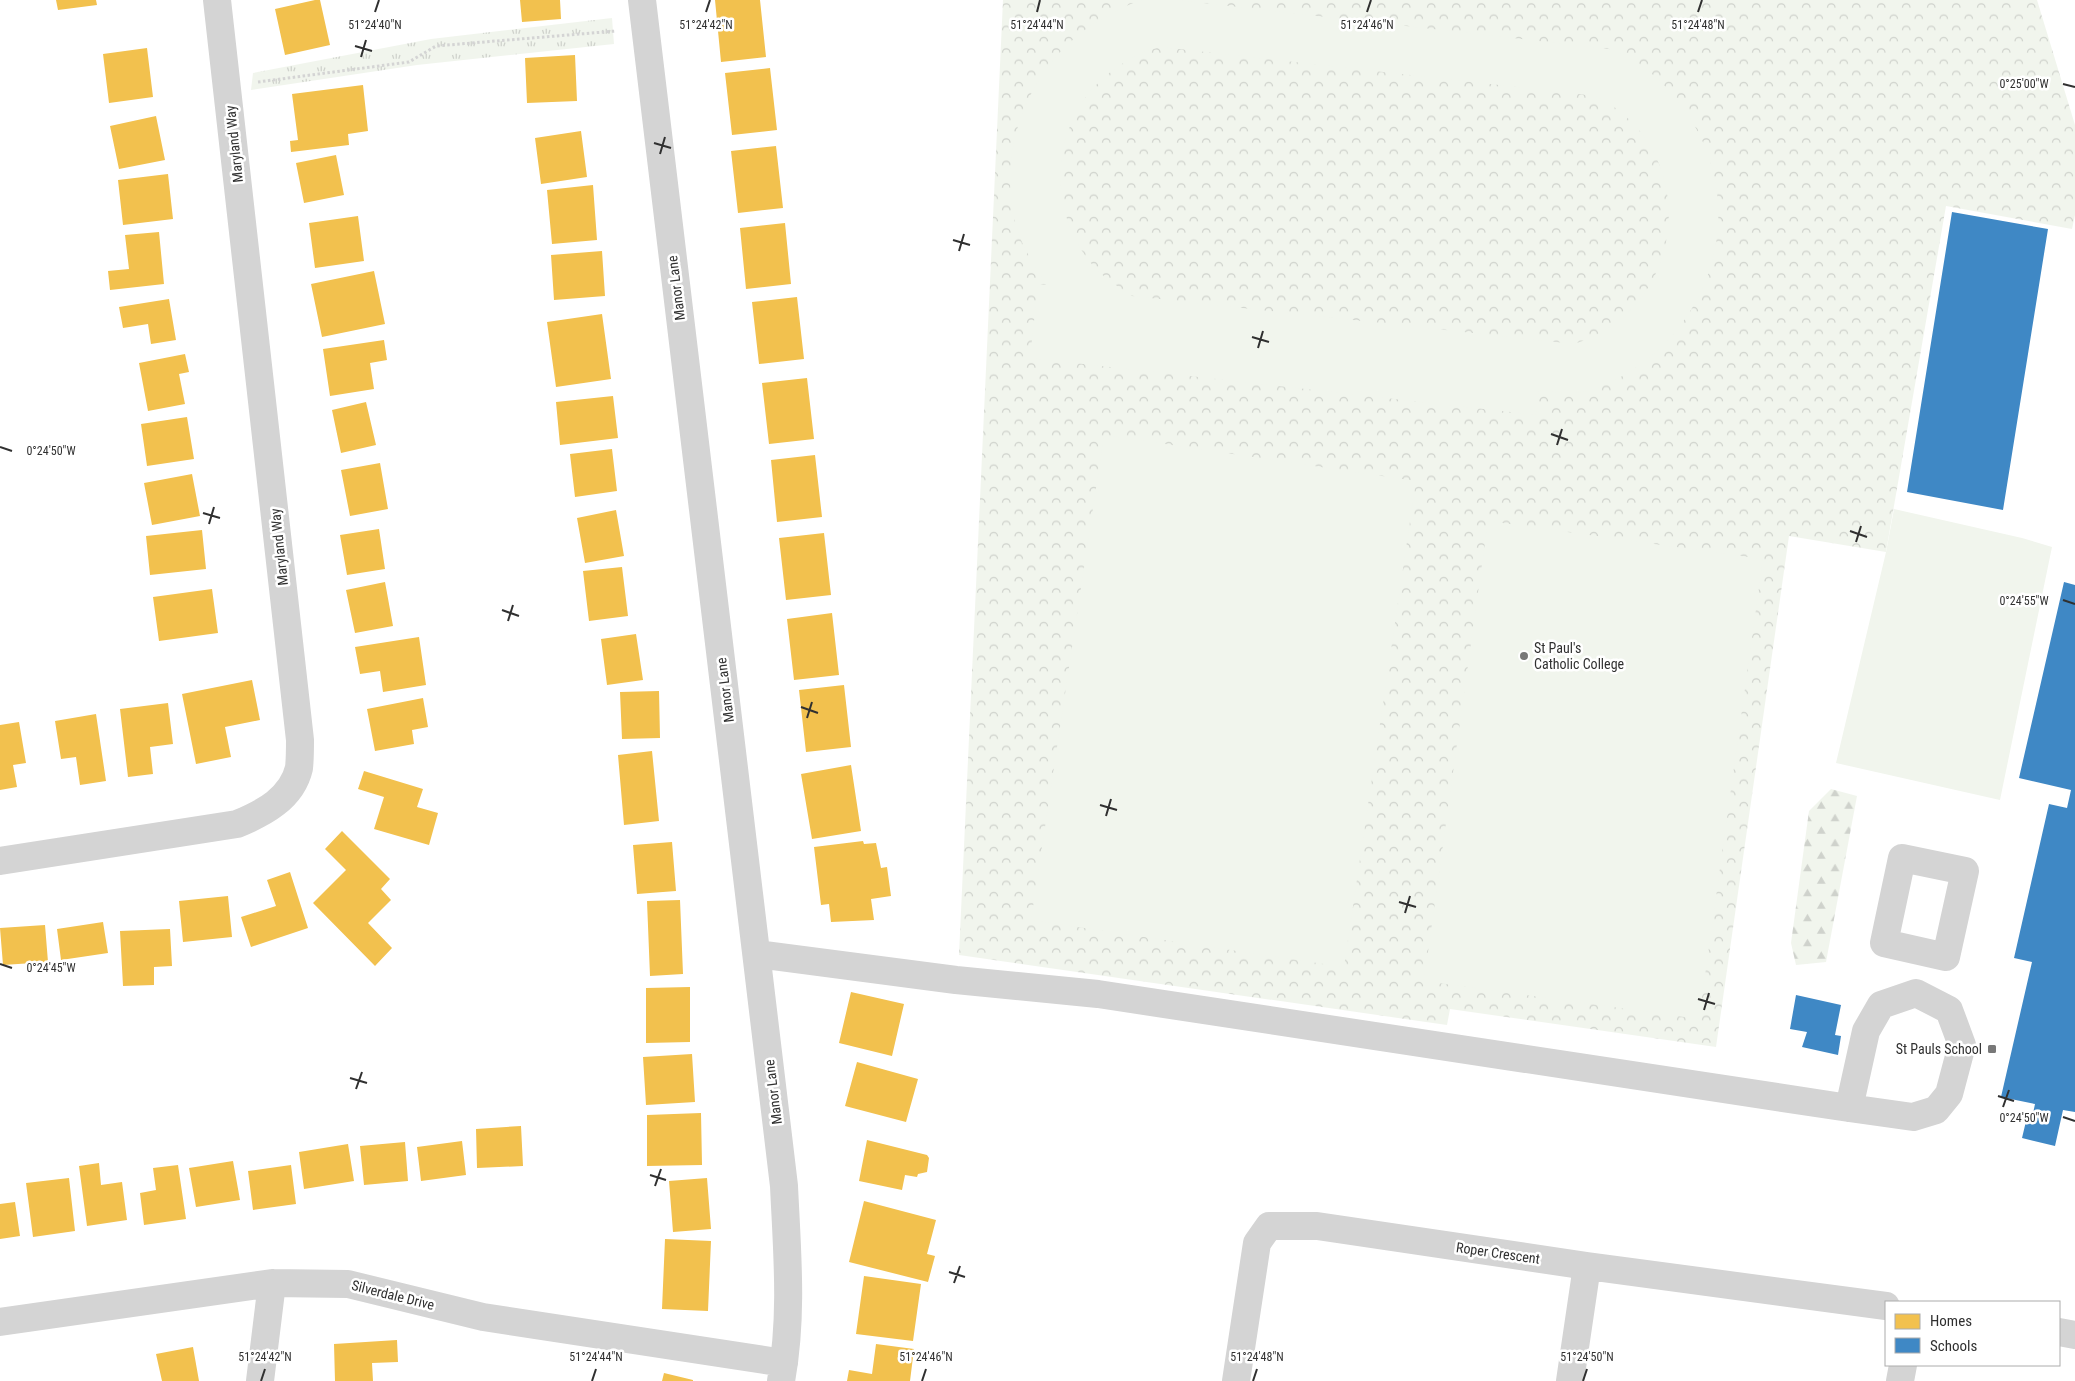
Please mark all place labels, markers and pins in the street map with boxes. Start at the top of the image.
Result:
place label: St Paul's Catholic College [1534,640,1625,672]
marker: St Paul's Catholic College [1518,650,1530,662]
place label: St Pauls School [1896,1041,1982,1057]
marker: St Pauls School [1986,1043,1998,1055]

